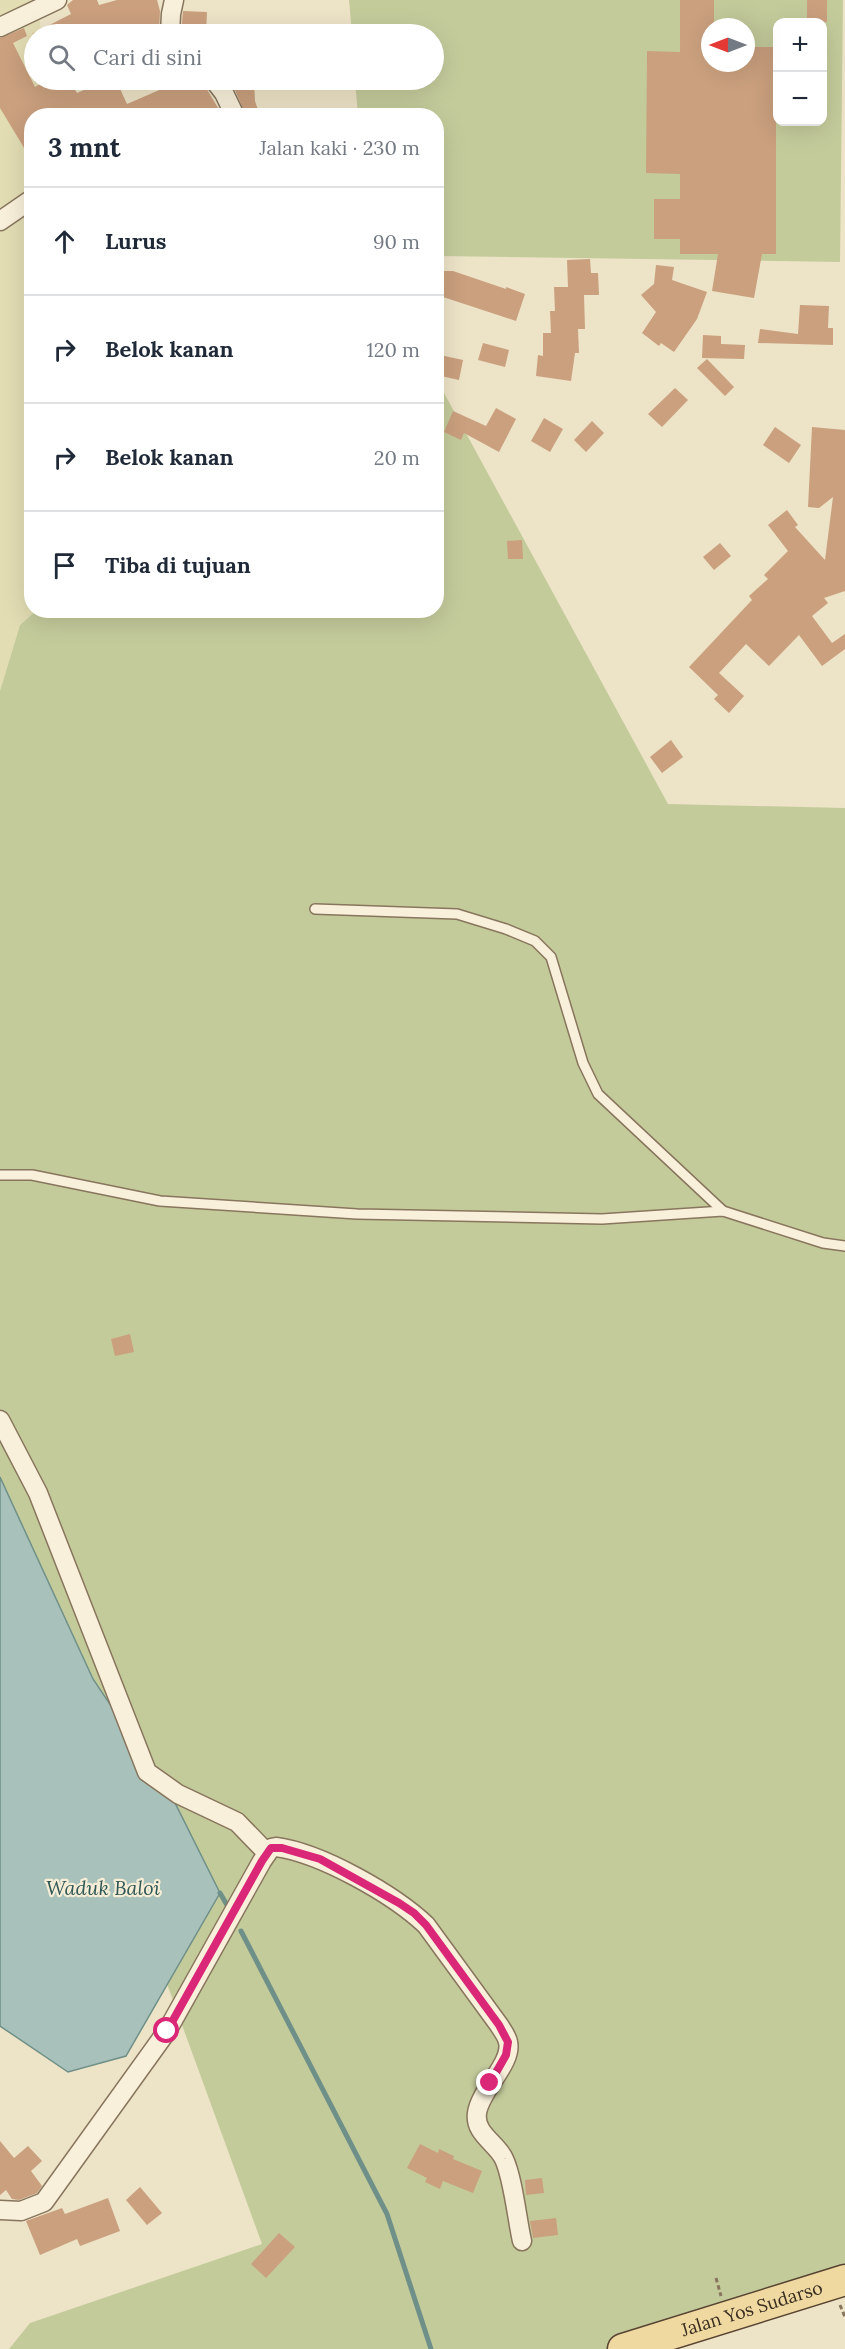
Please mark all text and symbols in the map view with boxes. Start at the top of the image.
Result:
north arrow [701,18,755,72]
map controls [773,18,827,126]
button: + [773,18,827,72]
search box [24,24,444,90]
icon: search [45,41,78,74]
text: Cari di sini [93,43,202,71]
button: − [773,72,827,126]
text: 3 mnt [48,131,121,164]
text: Jalan kaki · 230 m [259,135,420,160]
icon: ahead [48,225,81,258]
text: Lurus [105,227,167,255]
text: 90 m [373,229,420,254]
icon: right [48,333,81,366]
text: Belok kanan [105,335,234,363]
text: 120 m [366,337,420,362]
icon: right [48,441,81,474]
text: Belok kanan [105,443,234,471]
text: 20 m [374,445,420,470]
icon: arrive [48,549,81,582]
text: Tiba di tujuan [105,551,251,579]
water label: Waduk Baloi [46,1875,161,1900]
route start [153,2017,179,2043]
route end [476,2069,502,2095]
street label: Jalan Yos Sudarso [677,2276,825,2342]

